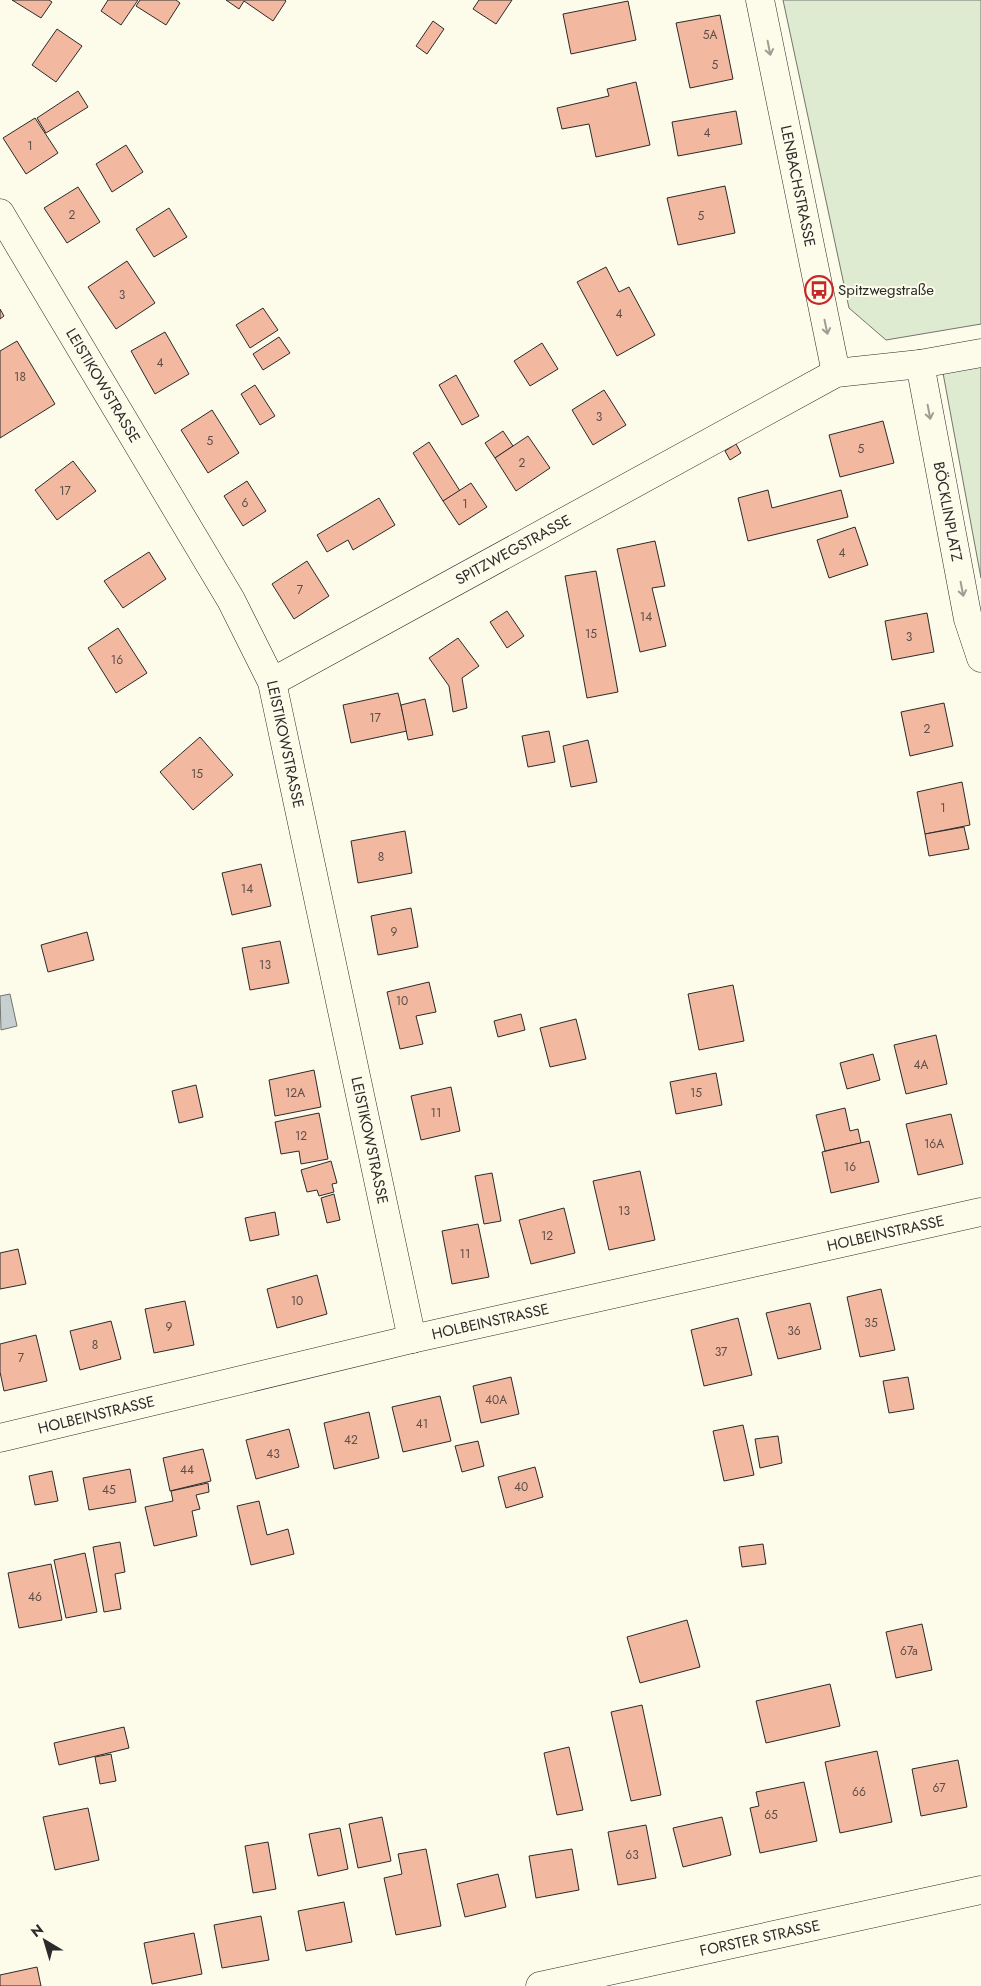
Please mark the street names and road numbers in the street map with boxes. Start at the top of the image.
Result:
street label: LENBACHSTRASSE [775,123,821,249]
street label: LEISTIKOWSTRASSE [60,324,146,447]
street label: BÖCKLINPLATZ [928,460,968,563]
street label: SPITZWEGSTRASSE [451,509,575,591]
street label: LEISTIKOWSTRASSE [261,678,310,810]
street label: LEISTIKOWSTRASSE [345,1075,394,1206]
street label: HOLBEINSTRASSE [825,1210,946,1257]
street label: HOLBEINSTRASSE [430,1298,551,1345]
street label: HOLBEINSTRASSE [36,1390,157,1440]
street label: FORSTER STRASSE [698,1914,822,1962]

